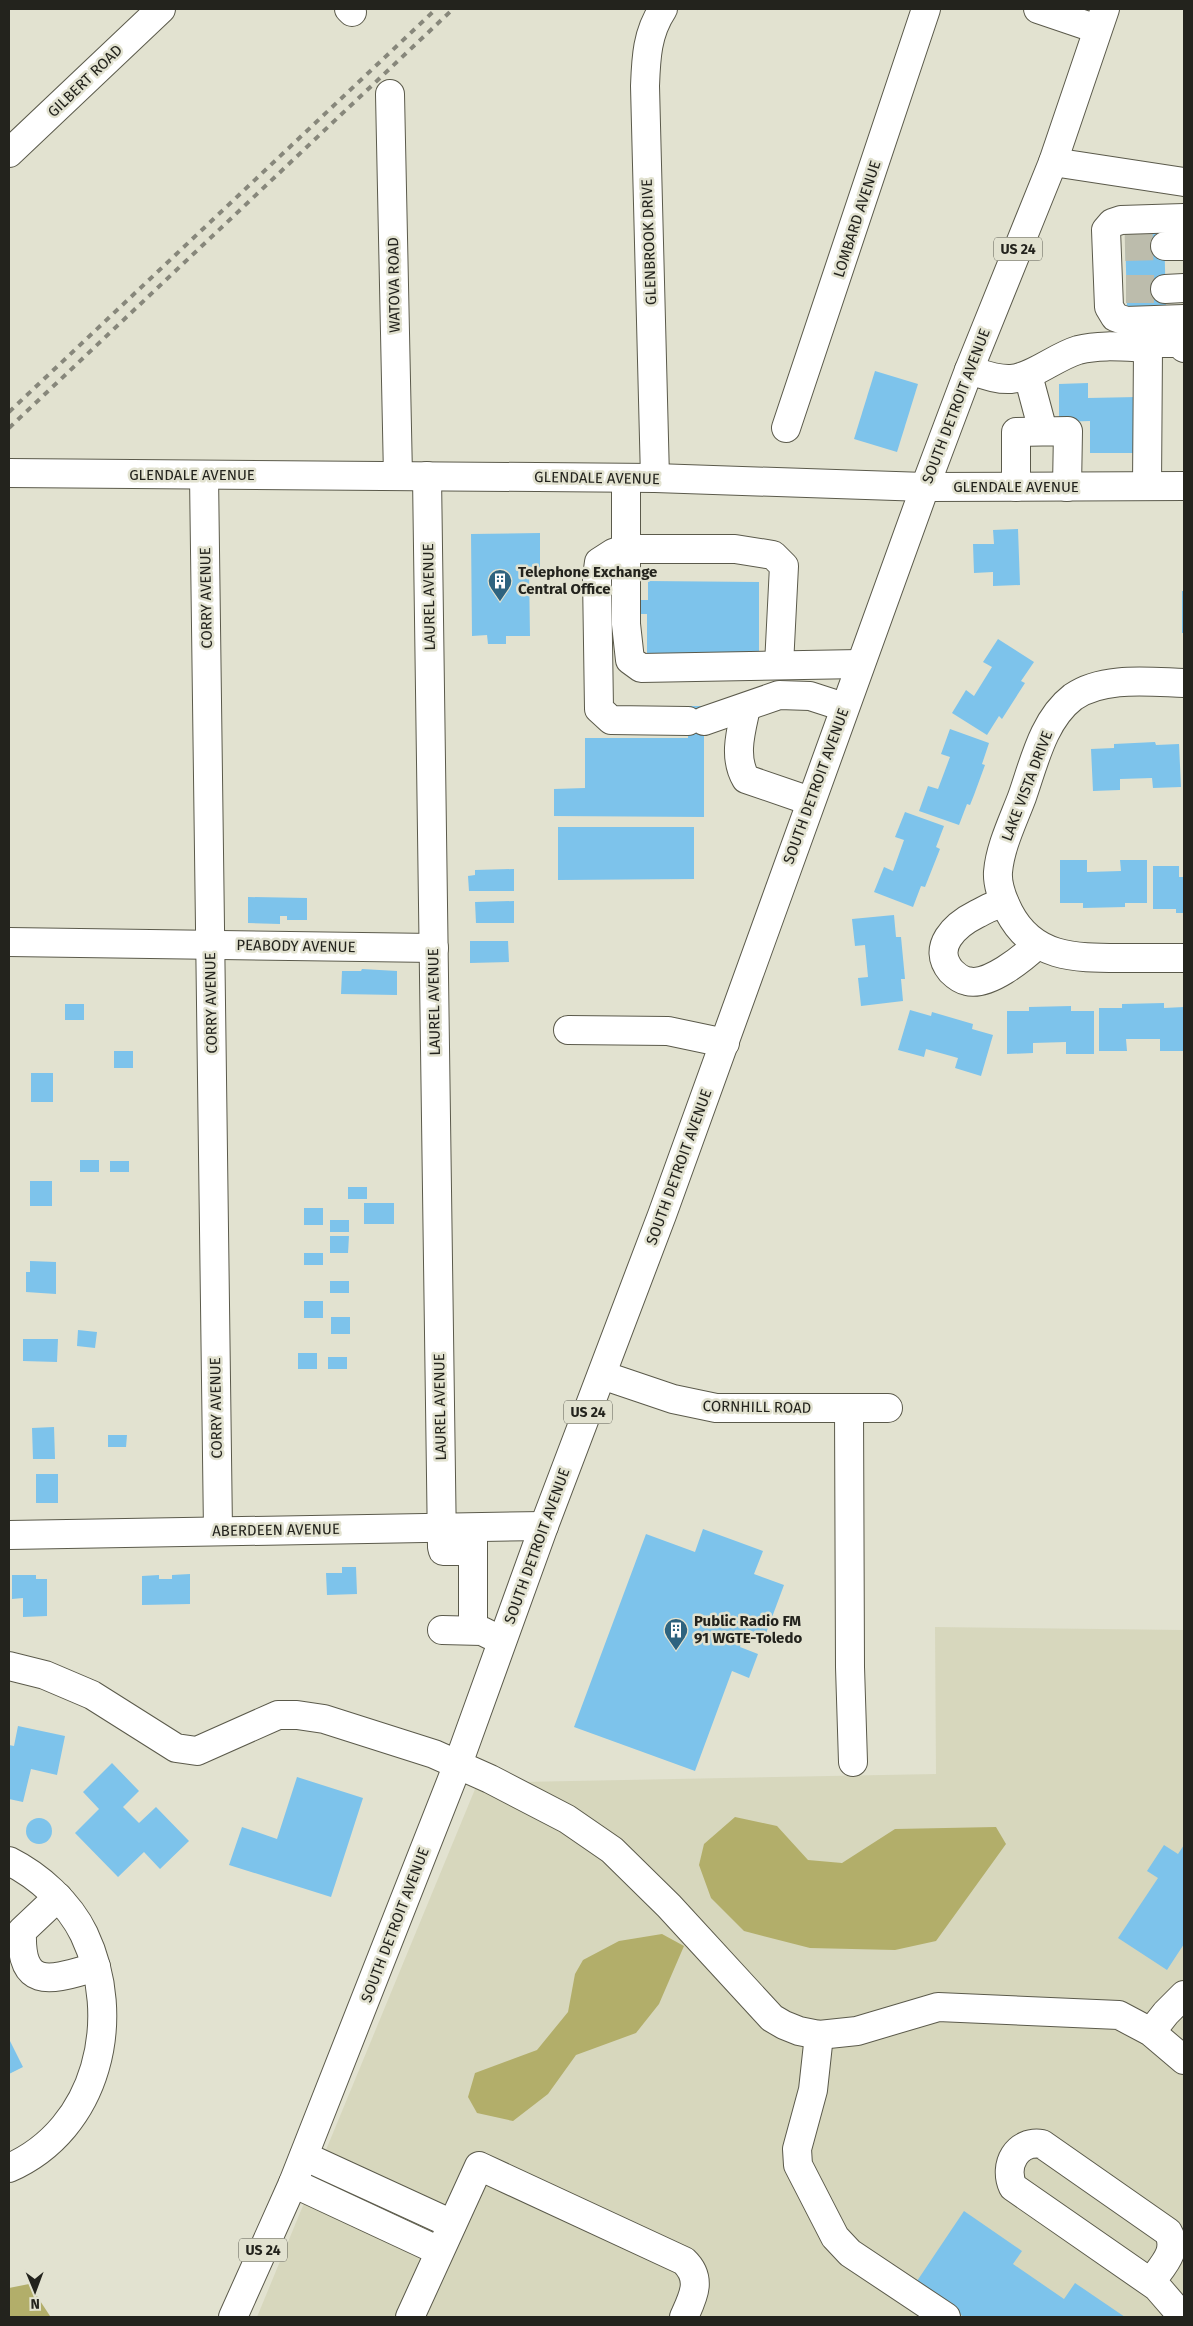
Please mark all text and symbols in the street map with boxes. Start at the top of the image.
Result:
street label: GILBERT ROAD [44,41,126,121]
street label: LOMBARD AVENUE [830,158,884,280]
street label: GLENBROOK DRIVE [638,179,660,305]
street label: WATOVA ROAD [384,237,404,333]
road number: US 24 [994,238,1042,260]
street label: SOUTH DETROIT AVENUE [918,326,994,486]
street label: GLENDALE AVENUE [129,466,255,484]
street label: GLENDALE AVENUE [534,468,660,488]
street label: GLENDALE AVENUE [953,478,1079,496]
street label: LAUREL AVENUE [419,543,439,651]
street label: CORRY AVENUE [196,547,216,649]
place label: Telephone Exchange Central Office [518,563,657,598]
building icon: Telephone Exchange Central Office [487,568,513,602]
street label: SOUTH DETROIT AVENUE [779,706,853,866]
street label: LAKE VISTA DRIVE [998,728,1056,844]
street label: PEABODY AVENUE [236,936,356,956]
street label: LAUREL AVENUE [424,948,444,1056]
street label: CORRY AVENUE [201,952,221,1054]
street label: SOUTH DETROIT AVENUE [642,1087,716,1247]
street label: LAUREL AVENUE [430,1353,450,1461]
street label: CORRY AVENUE [206,1357,226,1459]
street label: CORNHILL ROAD [702,1397,812,1417]
road number: US 24 [564,1400,612,1424]
street label: SOUTH DETROIT AVENUE [500,1466,574,1626]
street label: ABERDEEN AVENUE [212,1520,340,1540]
place label: Public Radio FM 91 WGTE-Toledo [694,1612,802,1647]
building icon: Public Radio FM 91 WGTE-Toledo [663,1617,689,1651]
street label: SOUTH DETROIT AVENUE [357,1845,433,2005]
road number: US 24 [239,2238,287,2262]
north arrow [10,2266,60,2316]
text: N [30,2295,40,2312]

